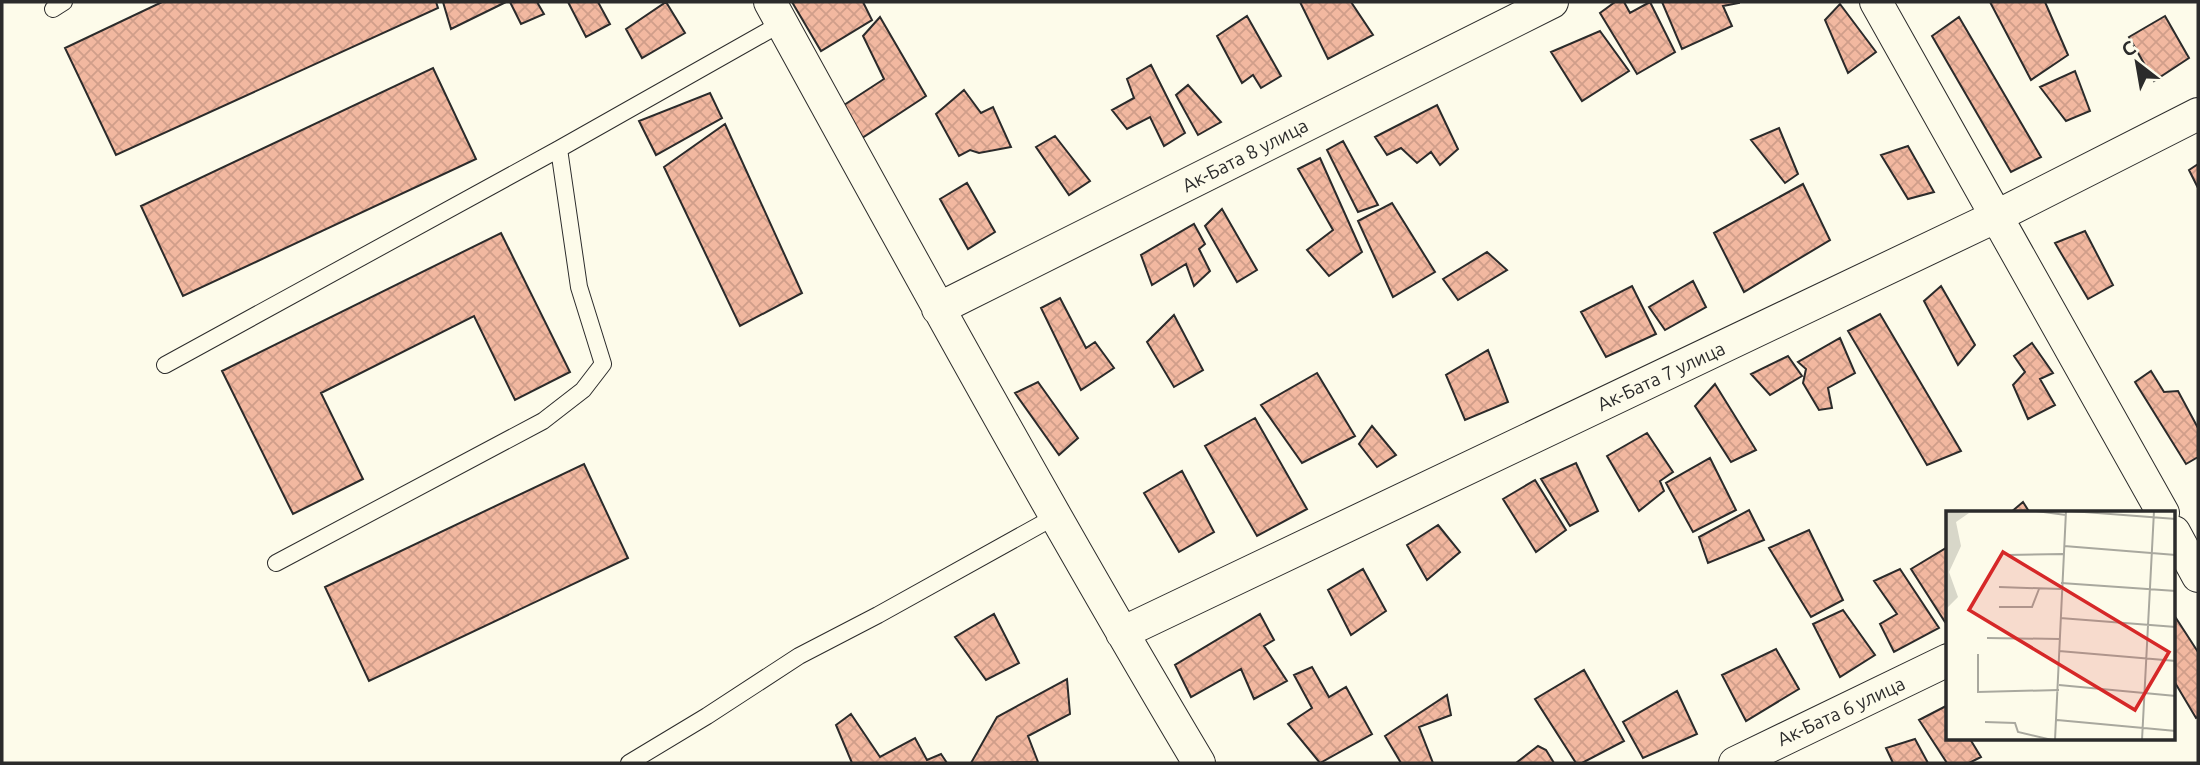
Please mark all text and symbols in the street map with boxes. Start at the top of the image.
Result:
north arrow [2102,28,2172,98]
text: С [2117,36,2139,61]
street label: Ак-Бата 8 улица [1178,114,1312,196]
street label: Ак-Бата 7 улица [1594,337,1728,415]
inset map [1946,511,2176,740]
street label: Ак-Бата 6 улица [1774,672,1908,750]

